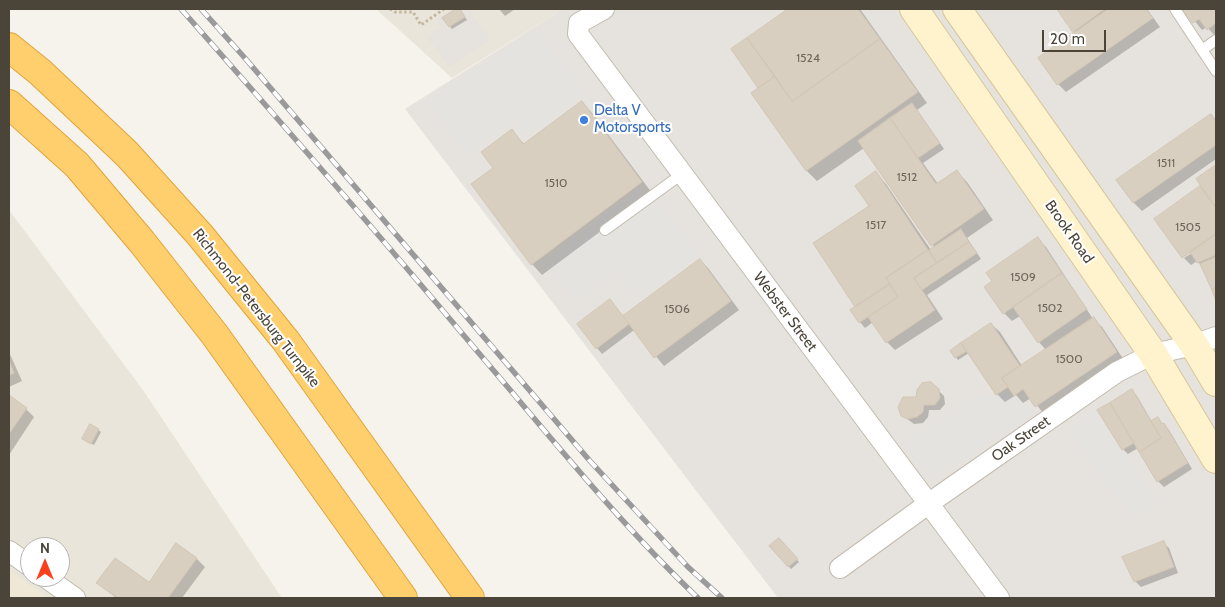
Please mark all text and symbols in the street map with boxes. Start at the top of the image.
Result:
scale bar [1045,20,1109,52]
text: 20 m [1050,30,1085,48]
house number: 1524 [796,51,820,65]
place label: Delta V Motorsports [594,102,671,137]
marker: Delta V Motorsports [578,114,590,126]
house number: 1511 [1157,156,1175,170]
house number: 1512 [897,170,917,184]
house number: 1510 [545,176,567,190]
street label: Brook Road [1041,197,1097,267]
house number: 1517 [866,218,886,232]
house number: 1505 [1175,220,1201,234]
street label: Richmond-Petersburg Turnpike [189,225,323,391]
street label: Webster Street [749,269,821,355]
house number: 1509 [1010,270,1036,284]
house number: 1502 [1037,301,1063,315]
house number: 1506 [664,302,690,316]
house number: 1500 [1055,352,1083,366]
street label: Oak Street [988,412,1054,466]
north arrow [20,537,70,587]
text: N [40,539,50,557]

